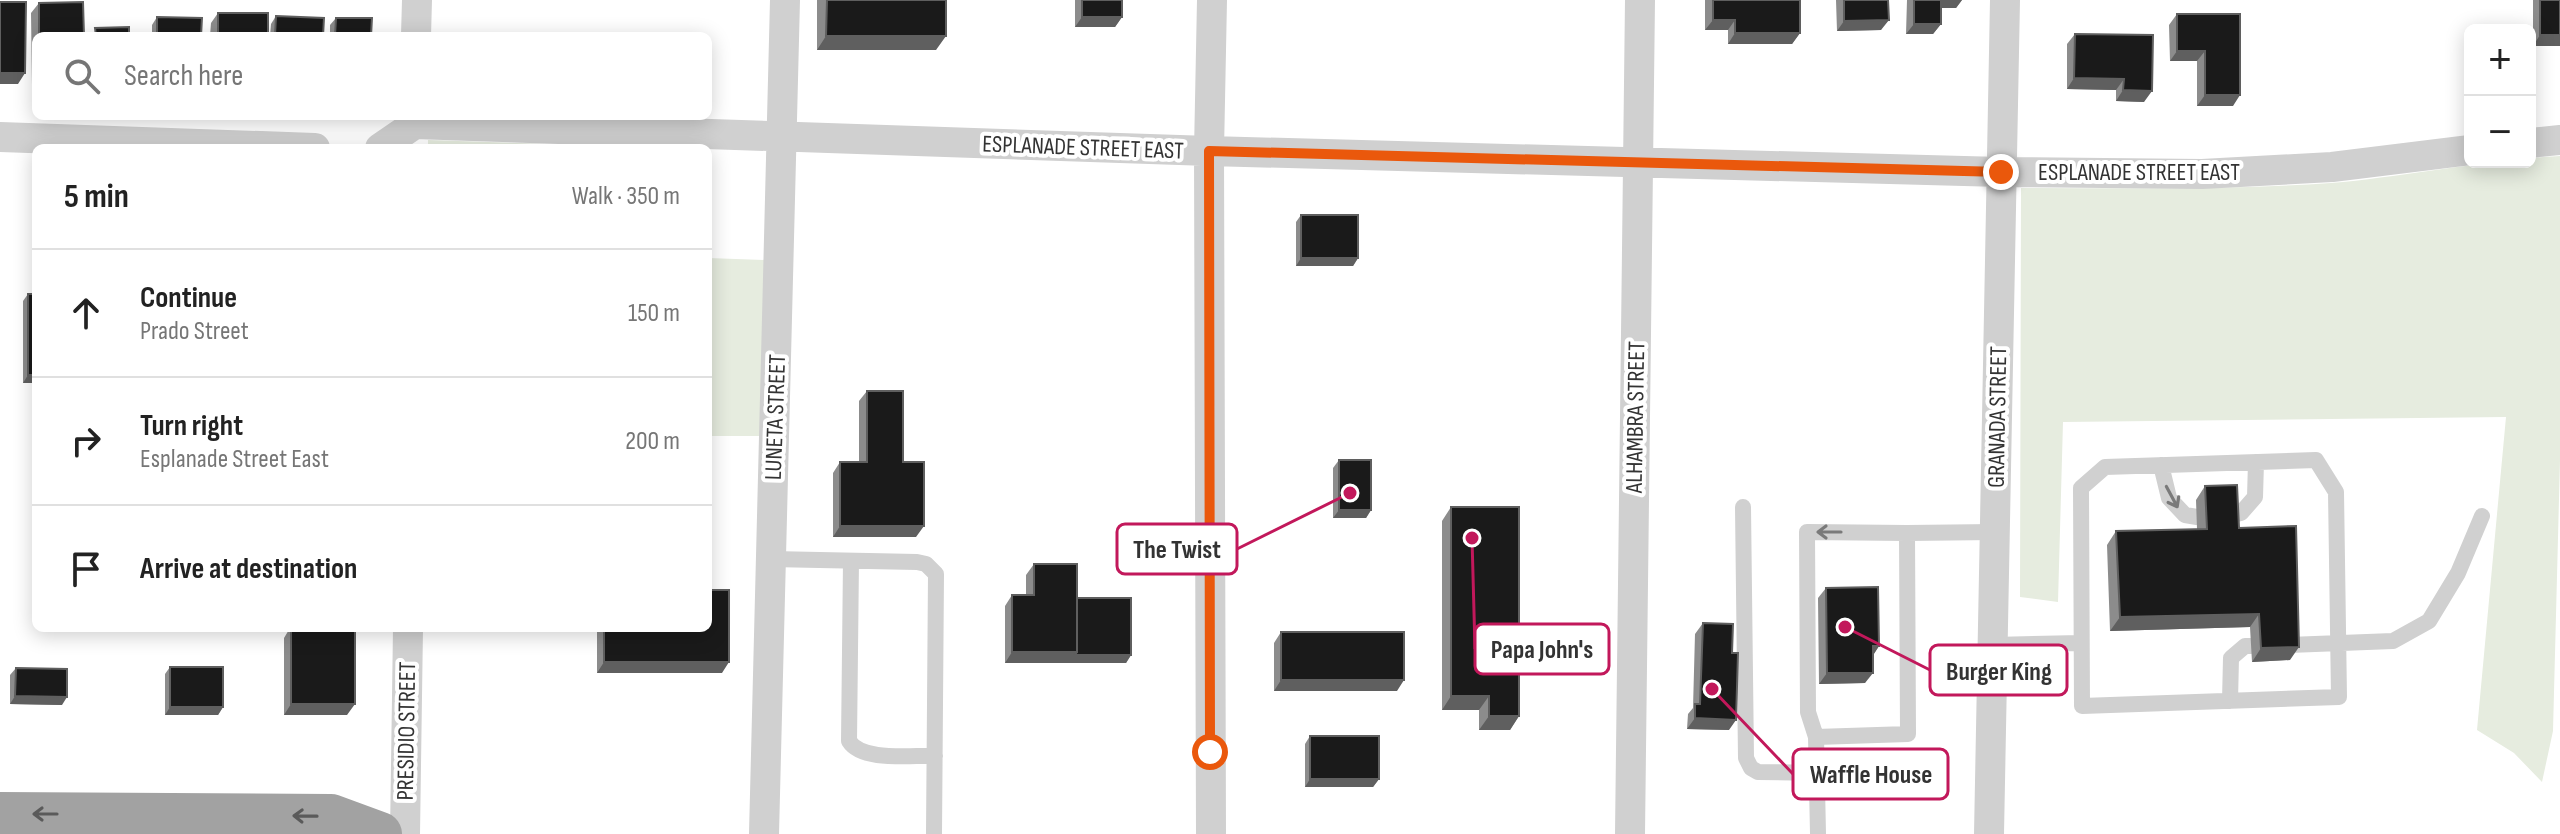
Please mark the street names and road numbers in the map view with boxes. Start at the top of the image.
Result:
street label: ESPLANADE STREET EAST [982,129,1185,166]
street label: ESPLANADE STREET EAST [2038,158,2240,187]
street label: ALHAMBRA STREET [1620,341,1651,494]
street label: GRANADA STREET [1982,346,2013,488]
street label: LUNETA STREET [759,353,792,480]
street label: PRESIDIO STREET [391,661,422,801]

